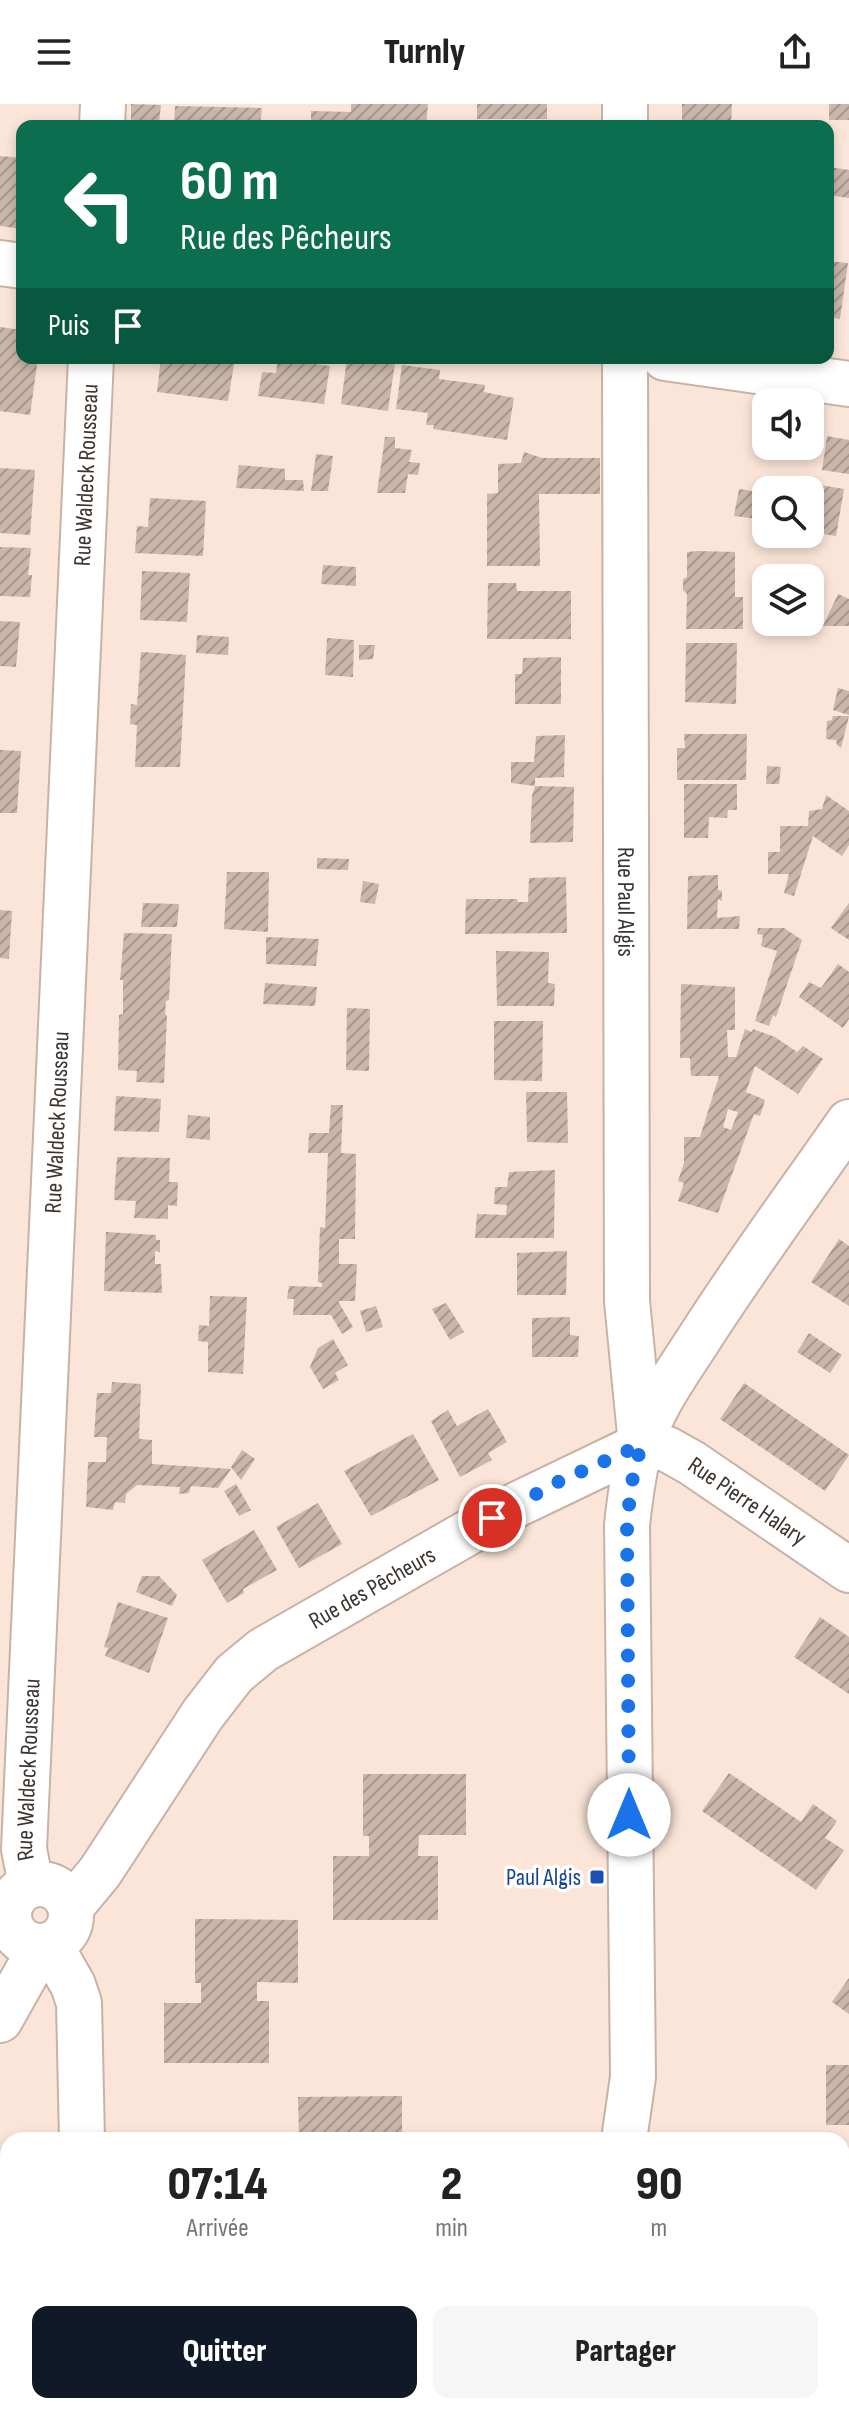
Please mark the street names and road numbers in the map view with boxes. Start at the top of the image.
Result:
street label: Rue Waldeck Rousseau [67,383,104,567]
street label: Rue Paul Algis [612,847,641,957]
street label: Rue Waldeck Rousseau [38,1031,75,1214]
street label: Rue Pierre Halary [682,1450,812,1551]
street label: Rue des Pêcheurs [304,1540,441,1635]
street label: Rue Waldeck Rousseau [9,1678,46,1863]

